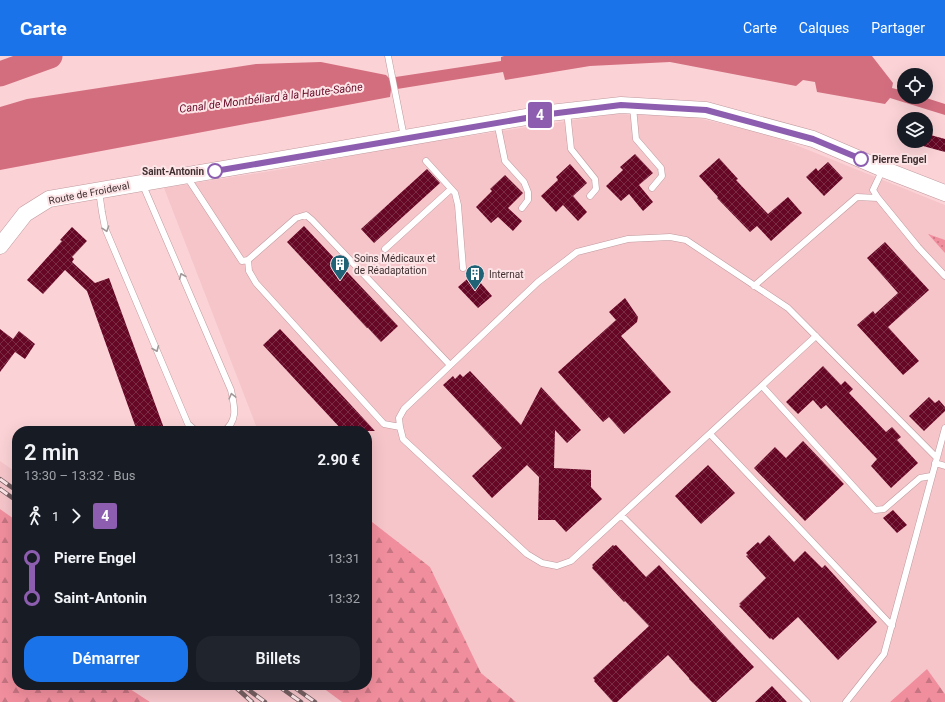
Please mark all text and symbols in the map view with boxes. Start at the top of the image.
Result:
text: Carte [20,17,67,40]
text: Carte [743,20,777,36]
text: Calques [799,20,849,36]
text: Partager [871,20,925,36]
map controls [897,68,933,148]
button: locate [897,68,933,104]
water label: Canal de Montbéliard à la Haute-Saône [179,80,364,116]
line badge: 4 [527,102,553,128]
text: 4 [536,107,544,123]
button: layers [897,112,933,148]
marker: Pierre Engel [853,151,869,167]
place label: Pierre Engel [872,154,927,165]
marker: Saint-Antonin [207,163,223,179]
place label: Saint-Antonin [142,166,204,177]
street label: Route de Froideval [48,180,130,206]
one-way arrow [102,225,110,232]
building icon: Soins Médicaux et de Réadaptation [329,253,351,281]
place label: Soins Médicaux et de Réadaptation [354,253,436,276]
building icon: Internat [464,263,486,291]
place label: Internat [489,269,523,280]
one-way arrow [179,273,187,281]
one-way arrow [152,345,160,352]
one-way arrow [228,393,237,400]
text: 2 min [24,440,79,465]
text: 2.90 € [317,451,360,469]
text: 13:30 – 13:32 · Bus [24,468,136,483]
icon: walk [24,505,46,527]
icon: forward [65,505,87,527]
text: 4 [101,508,109,524]
text: 1 [52,509,59,524]
text: Pierre Engel [54,549,136,567]
text: 13:31 [328,551,360,566]
text: Saint-Antonin [54,589,147,607]
text: 13:32 [328,591,360,606]
button: Démarrer [24,636,188,682]
button: Billets [196,636,360,682]

